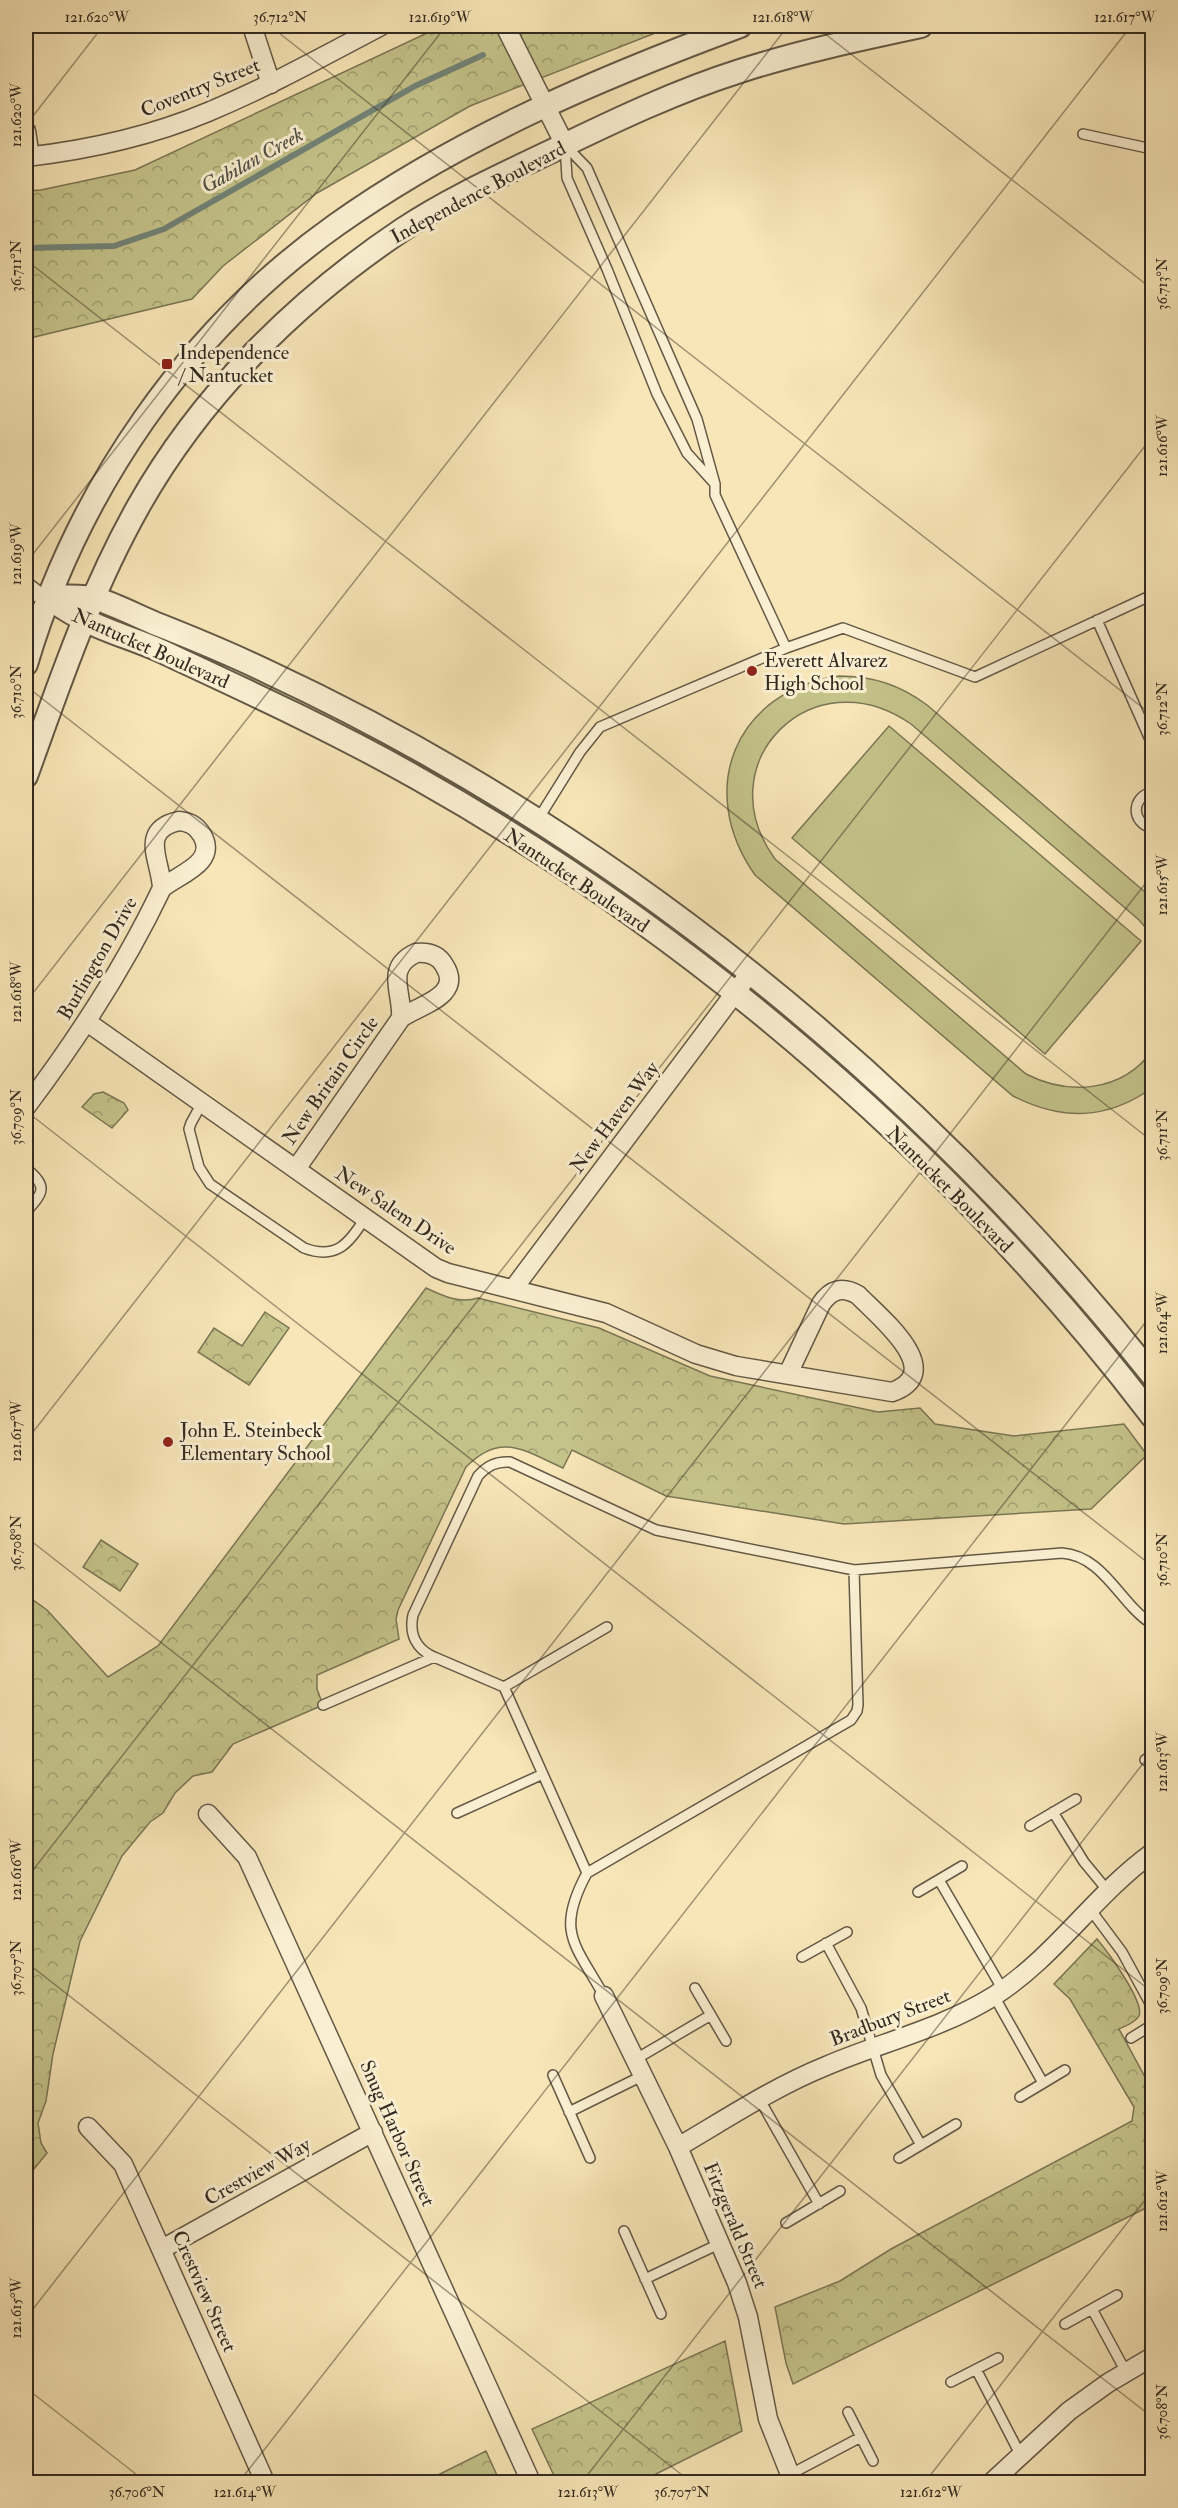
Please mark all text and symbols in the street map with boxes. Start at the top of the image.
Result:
text: 121.620°W [65,8,130,27]
text: 36.712°N [253,8,308,27]
text: 121.619°W [409,8,472,27]
text: 121.618°W [752,8,815,27]
text: 121.617°W [1094,8,1156,27]
street label: Coventry Street [137,52,264,123]
text: 121.620°W [7,82,26,147]
water label: Gabilan Creek [196,121,308,200]
street label: Independence Boulevard [386,136,571,250]
text: 36.711°N [7,239,26,292]
text: 36.713°N [1153,257,1172,310]
place label: Independence / Nantucket [177,340,289,388]
marker: Independence / Nantucket [160,357,174,371]
text: 121.616°W [1153,414,1172,477]
text: 121.619°W [7,522,26,585]
street label: Nantucket Boulevard [68,603,233,694]
place label: Everett Alvarez High School [764,648,888,696]
text: 36.710°N [7,664,26,719]
marker: Everett Alvarez High School [745,664,759,678]
text: 36.712°N [1153,681,1172,736]
street label: Nantucket Boulevard [499,823,654,938]
text: 121.615°W [1153,854,1172,916]
street label: Burlington Drive [52,892,143,1024]
text: 121.618°W [7,960,26,1023]
street label: New Britain Circle [277,1011,384,1149]
street label: New Haven Way [564,1056,665,1178]
text: 36.709°N [7,1088,26,1145]
text: 36.711°N [1153,1108,1172,1161]
street label: Nantucket Boulevard [881,1121,1019,1258]
street label: New Salem Drive [330,1161,461,1260]
text: 121.614°W [1153,1291,1172,1354]
text: 121.617°W [7,1400,26,1462]
place label: John E. Steinbeck Elementary School [179,1418,331,1466]
marker: John E. Steinbeck Elementary School [161,1435,175,1449]
text: 36.708°N [7,1514,26,1571]
text: 36.710°N [1153,1532,1172,1587]
text: 121.613°W [1153,1731,1172,1792]
text: 121.616°W [7,1838,26,1901]
text: 36.707°N [7,1940,26,1996]
text: 36.709°N [1153,1957,1172,2014]
street label: Bradbury Street [826,1983,955,2052]
street label: Snug Harbor Street [354,2056,441,2210]
street label: Crestview Way [200,2131,316,2211]
street label: Fitzgerald Street [698,2158,774,2293]
text: 121.612°W [1153,2169,1172,2232]
street label: Crestview Street [167,2227,243,2356]
text: 121.615°W [7,2277,26,2339]
text: 36.708°N [1153,2383,1172,2440]
text: 36.706°N [109,2483,166,2502]
text: 121.614°W [214,2483,277,2502]
text: 121.613°W [558,2483,619,2502]
text: 36.707°N [654,2483,710,2502]
text: 121.612°W [900,2483,963,2502]

